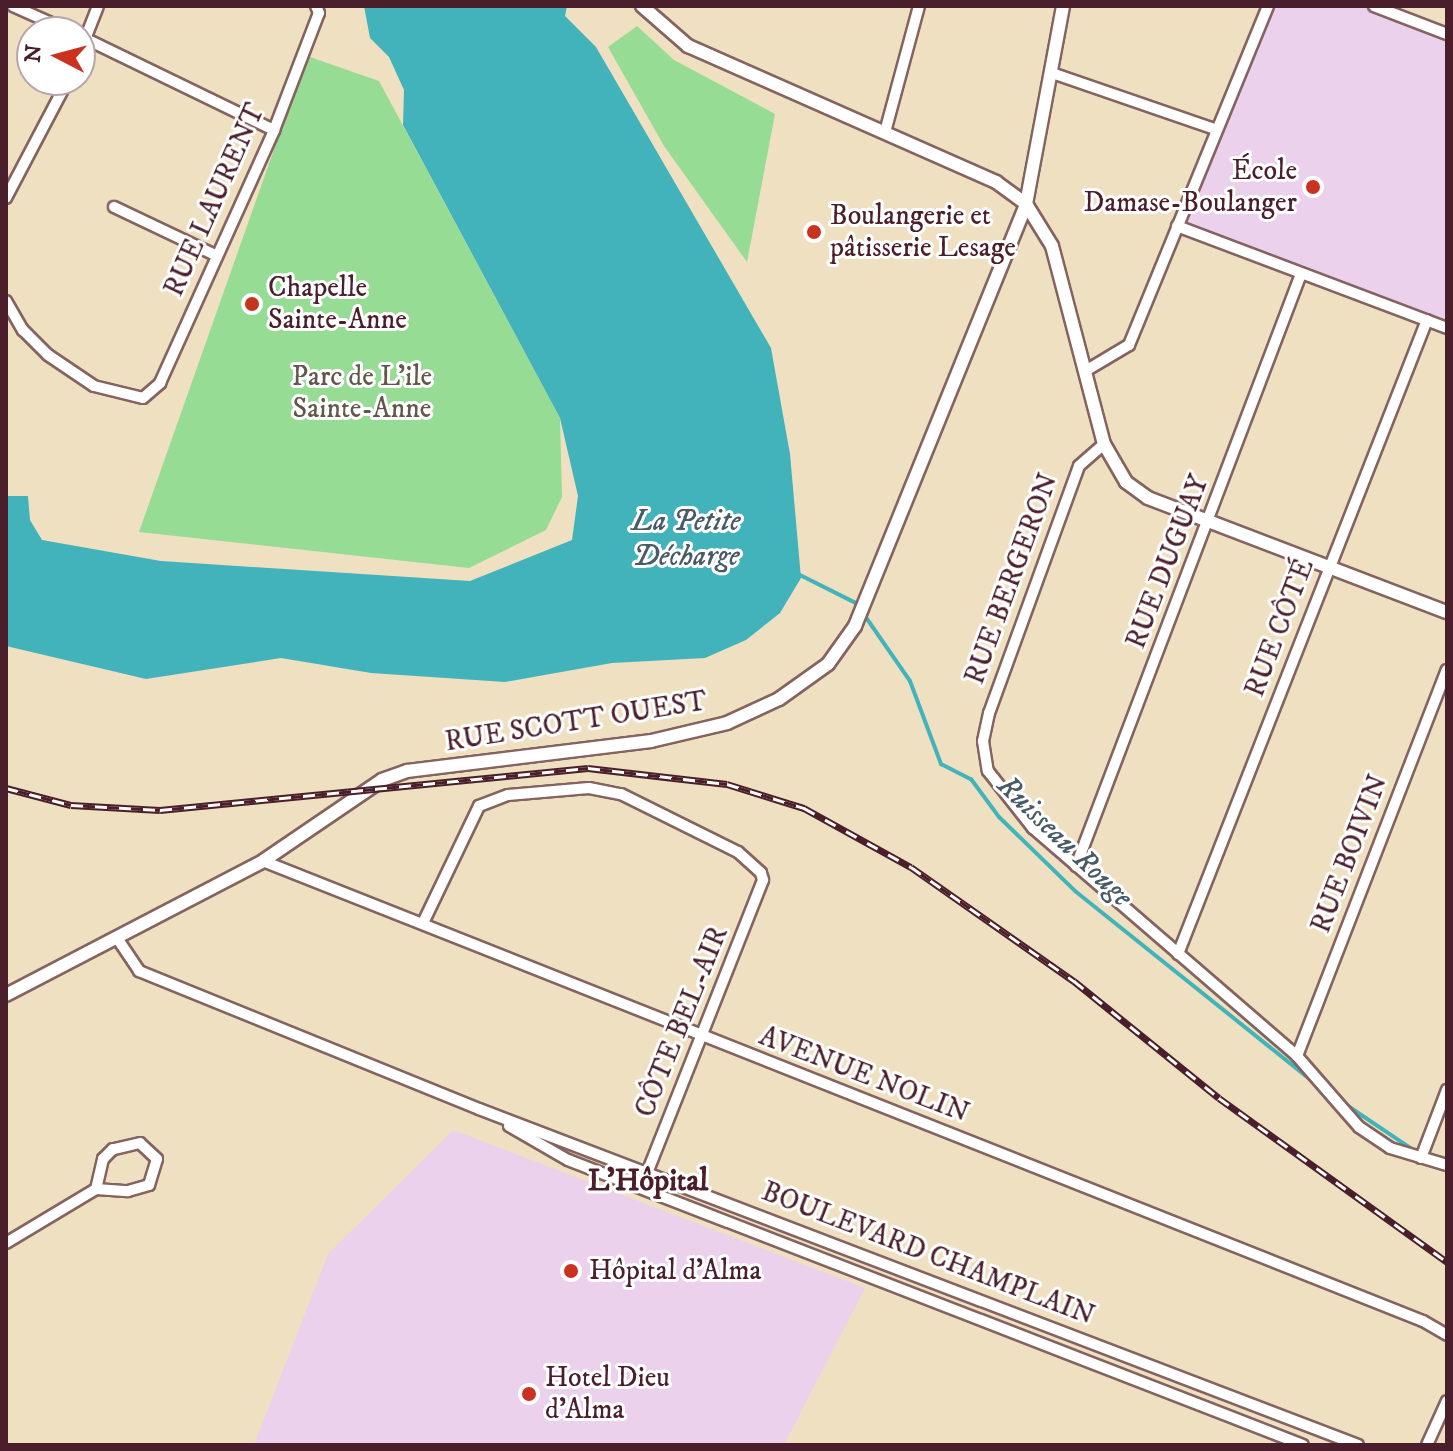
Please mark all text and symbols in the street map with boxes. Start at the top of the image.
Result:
north arrow [16,16,96,96]
text: N [19,43,48,64]
street label: RUE LAURENT [157,98,273,302]
place label: École Damase-Boulanger [1084,154,1297,220]
marker: École Damase-Boulanger [1304,178,1322,196]
place label: Boulangerie et pâtisserie Lesage [830,199,1016,265]
marker: Boulangerie et pâtisserie Lesage [805,223,823,241]
place label: Chapelle Sainte-Anne [268,271,407,337]
marker: Chapelle Sainte-Anne [243,295,261,313]
park label: Parc de L'ile Sainte-Anne [292,360,432,426]
street label: RUE BERGERON [958,469,1066,689]
street label: RUE DUGUAY [1119,470,1217,654]
water label: La Petite Décharge [632,504,740,574]
street label: RUE CÔTÉ [1238,554,1322,702]
street label: RUE SCOTT OUEST [443,685,709,759]
water label: Ruisseau Rouge [989,769,1139,915]
street label: RUE BOIVIN [1304,770,1396,938]
street label: CÔTE BEL-AIR [628,922,736,1122]
street label: AVENUE NOLIN [754,1020,974,1130]
district label: L'Hôpital [588,1164,708,1200]
street label: BOULEVARD CHAMPLAIN [757,1175,1099,1333]
place label: Hôpital d'Alma [589,1254,762,1288]
marker: Hôpital d'Alma [560,1260,582,1282]
place label: Hotel Dieu d'Alma [545,1361,670,1427]
marker: Hotel Dieu d'Alma [520,1385,538,1403]

